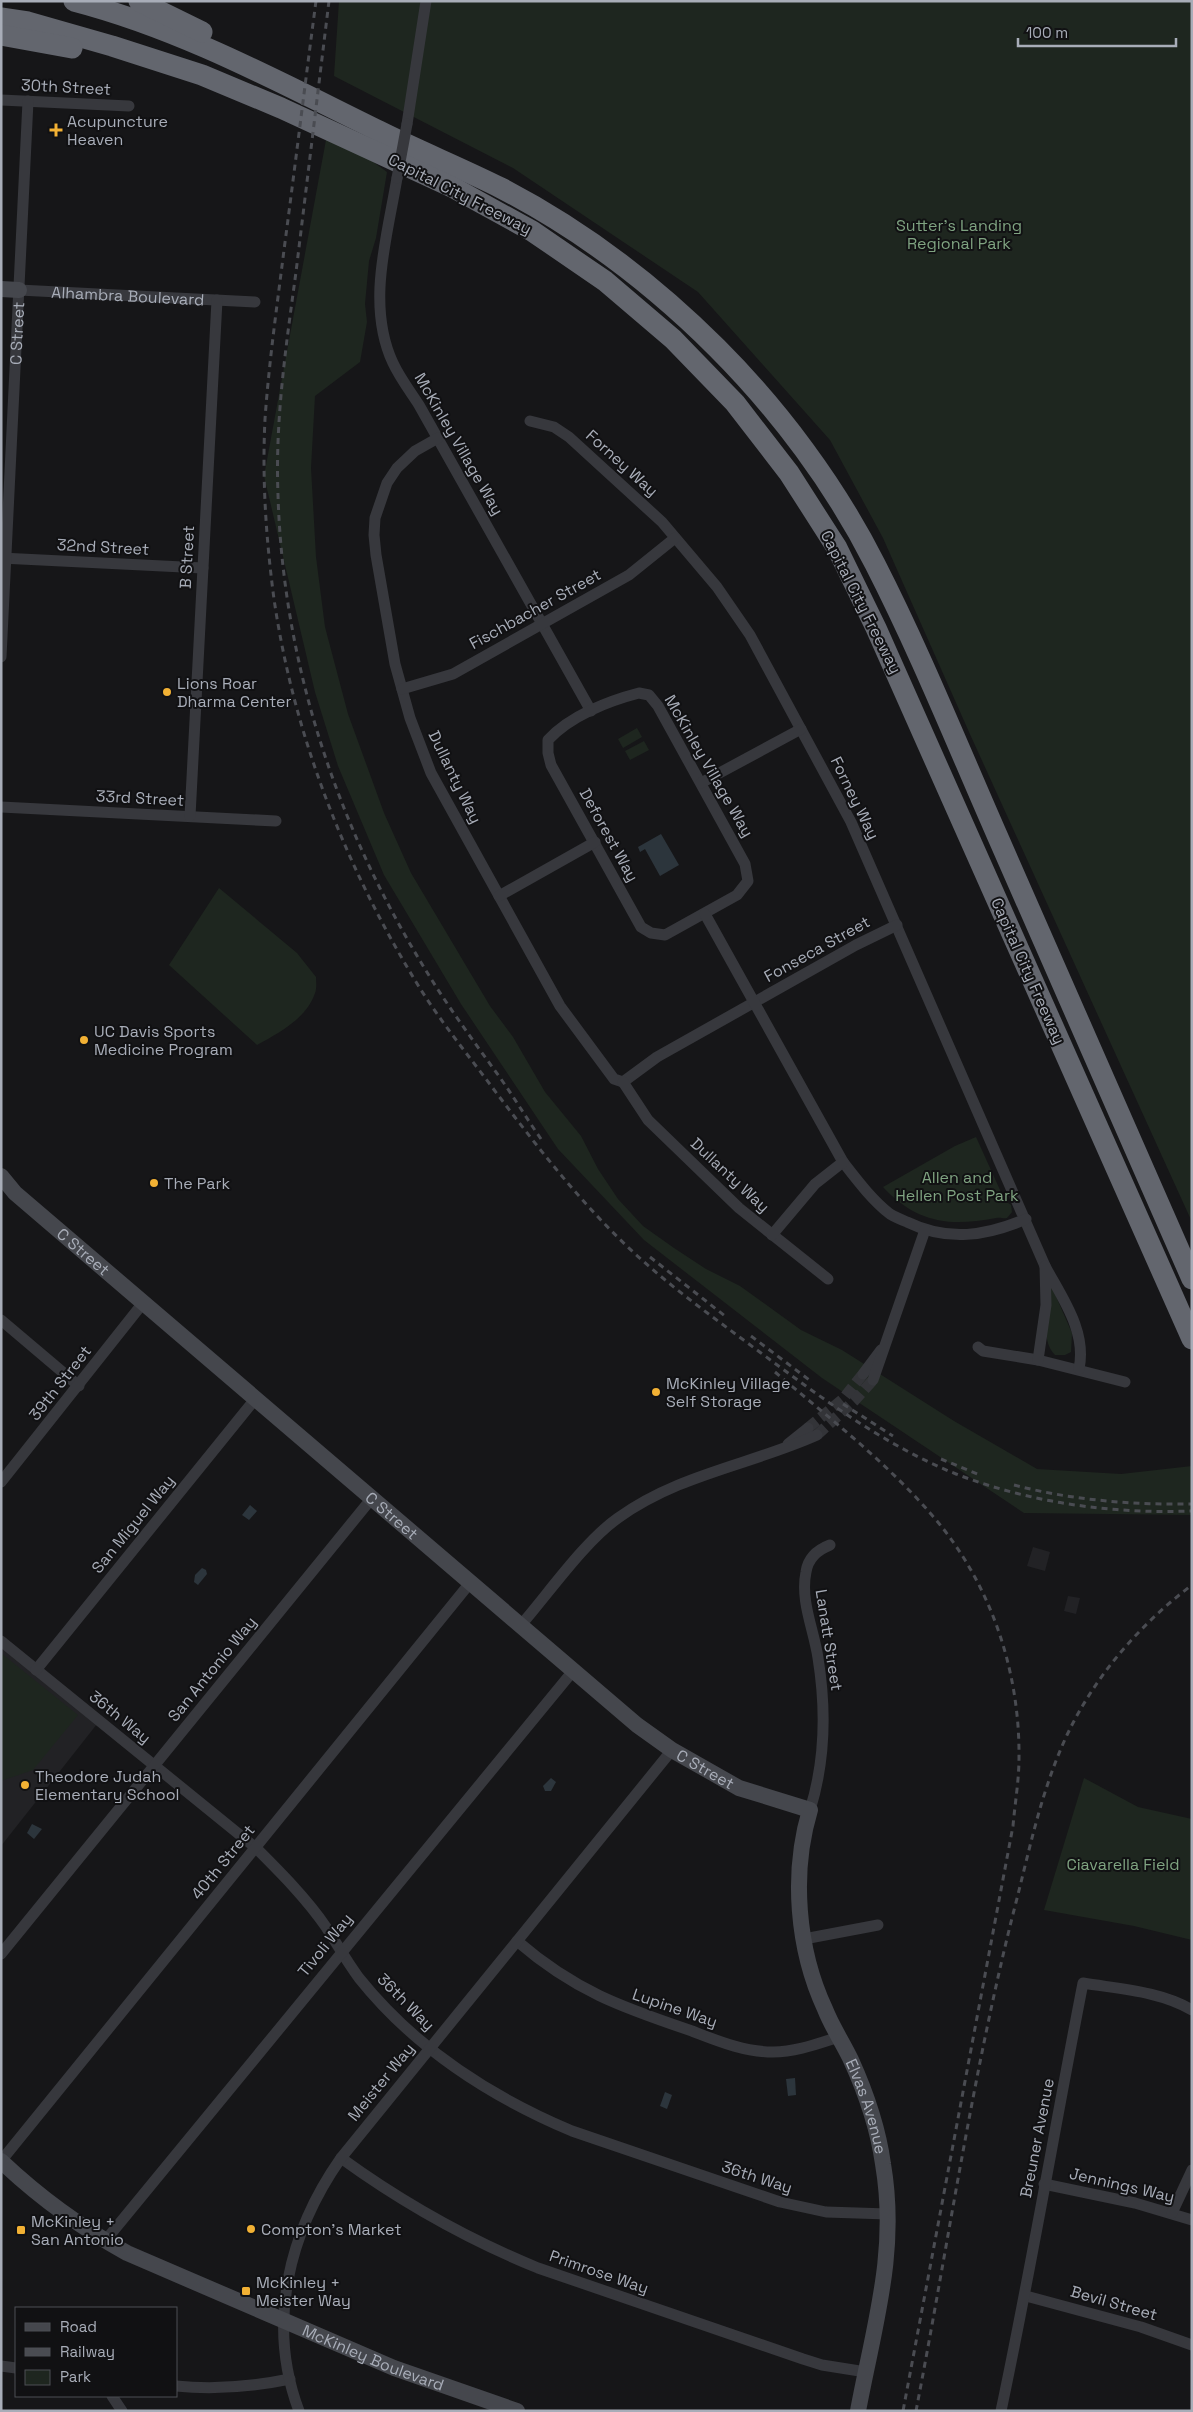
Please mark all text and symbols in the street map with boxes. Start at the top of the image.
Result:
scale bar [1018,15,1176,47]
text: 100 m [1026,23,1068,42]
street label: 30th Street [20,74,112,100]
place label: Acupuncture Heaven [67,111,168,150]
marker: Acupuncture Heaven [49,123,63,137]
street label: Capital City Freeway [385,149,535,239]
park label: Sutter's Landing Regional Park [896,215,1022,254]
street label: Alhambra Boulevard [51,281,205,310]
street label: C Street [5,301,29,366]
street label: McKinley Village Way [410,369,508,519]
street label: Forney Way [581,425,663,501]
street label: B Street [175,525,199,589]
street label: Capital City Freeway [816,527,906,677]
street label: 32nd Street [56,534,150,560]
street label: Fischbacher Street [465,564,605,654]
place label: Lions Roar Dharma Center [177,673,292,712]
marker: Lions Roar Dharma Center [161,686,173,698]
street label: McKinley Village Way [660,691,758,841]
street label: Dullanty Way [423,727,487,827]
street label: Forney Way [826,753,884,843]
street label: 33rd Street [95,785,185,811]
street label: Deforest Way [575,785,643,885]
street label: Capital City Freeway [986,894,1070,1048]
street label: Fonseca Street [760,911,874,987]
place label: UC Davis Sports Medicine Program [94,1021,233,1060]
marker: UC Davis Sports Medicine Program [78,1034,90,1046]
street label: Dullanty Way [686,1133,774,1217]
park label: Allen and Hellen Post Park [895,1167,1019,1206]
place label: The Park [164,1173,230,1194]
marker: The Park [148,1177,160,1189]
street label: C Street [52,1223,114,1280]
street label: 39th Street [24,1341,96,1425]
place label: McKinley Village Self Storage [666,1373,790,1412]
marker: McKinley Village Self Storage [650,1386,662,1398]
street label: San Miguel Way [87,1470,179,1578]
street label: C Street [361,1487,423,1544]
street label: Lanatt Street [811,1588,847,1692]
street label: San Antonio Way [163,1612,261,1726]
street label: 36th Way [85,1686,155,1748]
street label: C Street [673,1744,738,1794]
place label: Theodore Judah Elementary School [35,1766,180,1805]
marker: Theodore Judah Elementary School [19,1779,31,1791]
street label: 40th Street [186,1820,260,1904]
park label: Ciavarella Field [1066,1854,1180,1875]
street label: Tivoli Way [293,1909,357,1981]
street label: 36th Way [373,1969,439,2035]
street label: Lupine Way [630,1984,720,2032]
street label: Meister Way [343,2039,419,2125]
street label: Elvas Avenue [841,2055,892,2156]
street label: Breuner Avenue [1015,2076,1059,2200]
street label: 36th Way [719,2156,795,2198]
street label: Jennings Way [1067,2163,1177,2207]
place label: McKinley + San Antonio [31,2211,124,2250]
place label: Compton's Market [261,2219,402,2240]
marker: Compton's Market [245,2223,257,2235]
marker: McKinley + San Antonio [15,2224,27,2236]
street label: Primrose Way [547,2245,651,2299]
place label: McKinley + Meister Way [256,2272,351,2311]
street label: Bevil Street [1068,2281,1160,2325]
marker: McKinley + Meister Way [240,2285,252,2297]
legend [15,2307,178,2397]
text: Road [60,2317,97,2336]
street label: McKinley Boulevard [299,2319,447,2395]
text: Railway [60,2342,115,2361]
text: Park [60,2367,91,2386]

